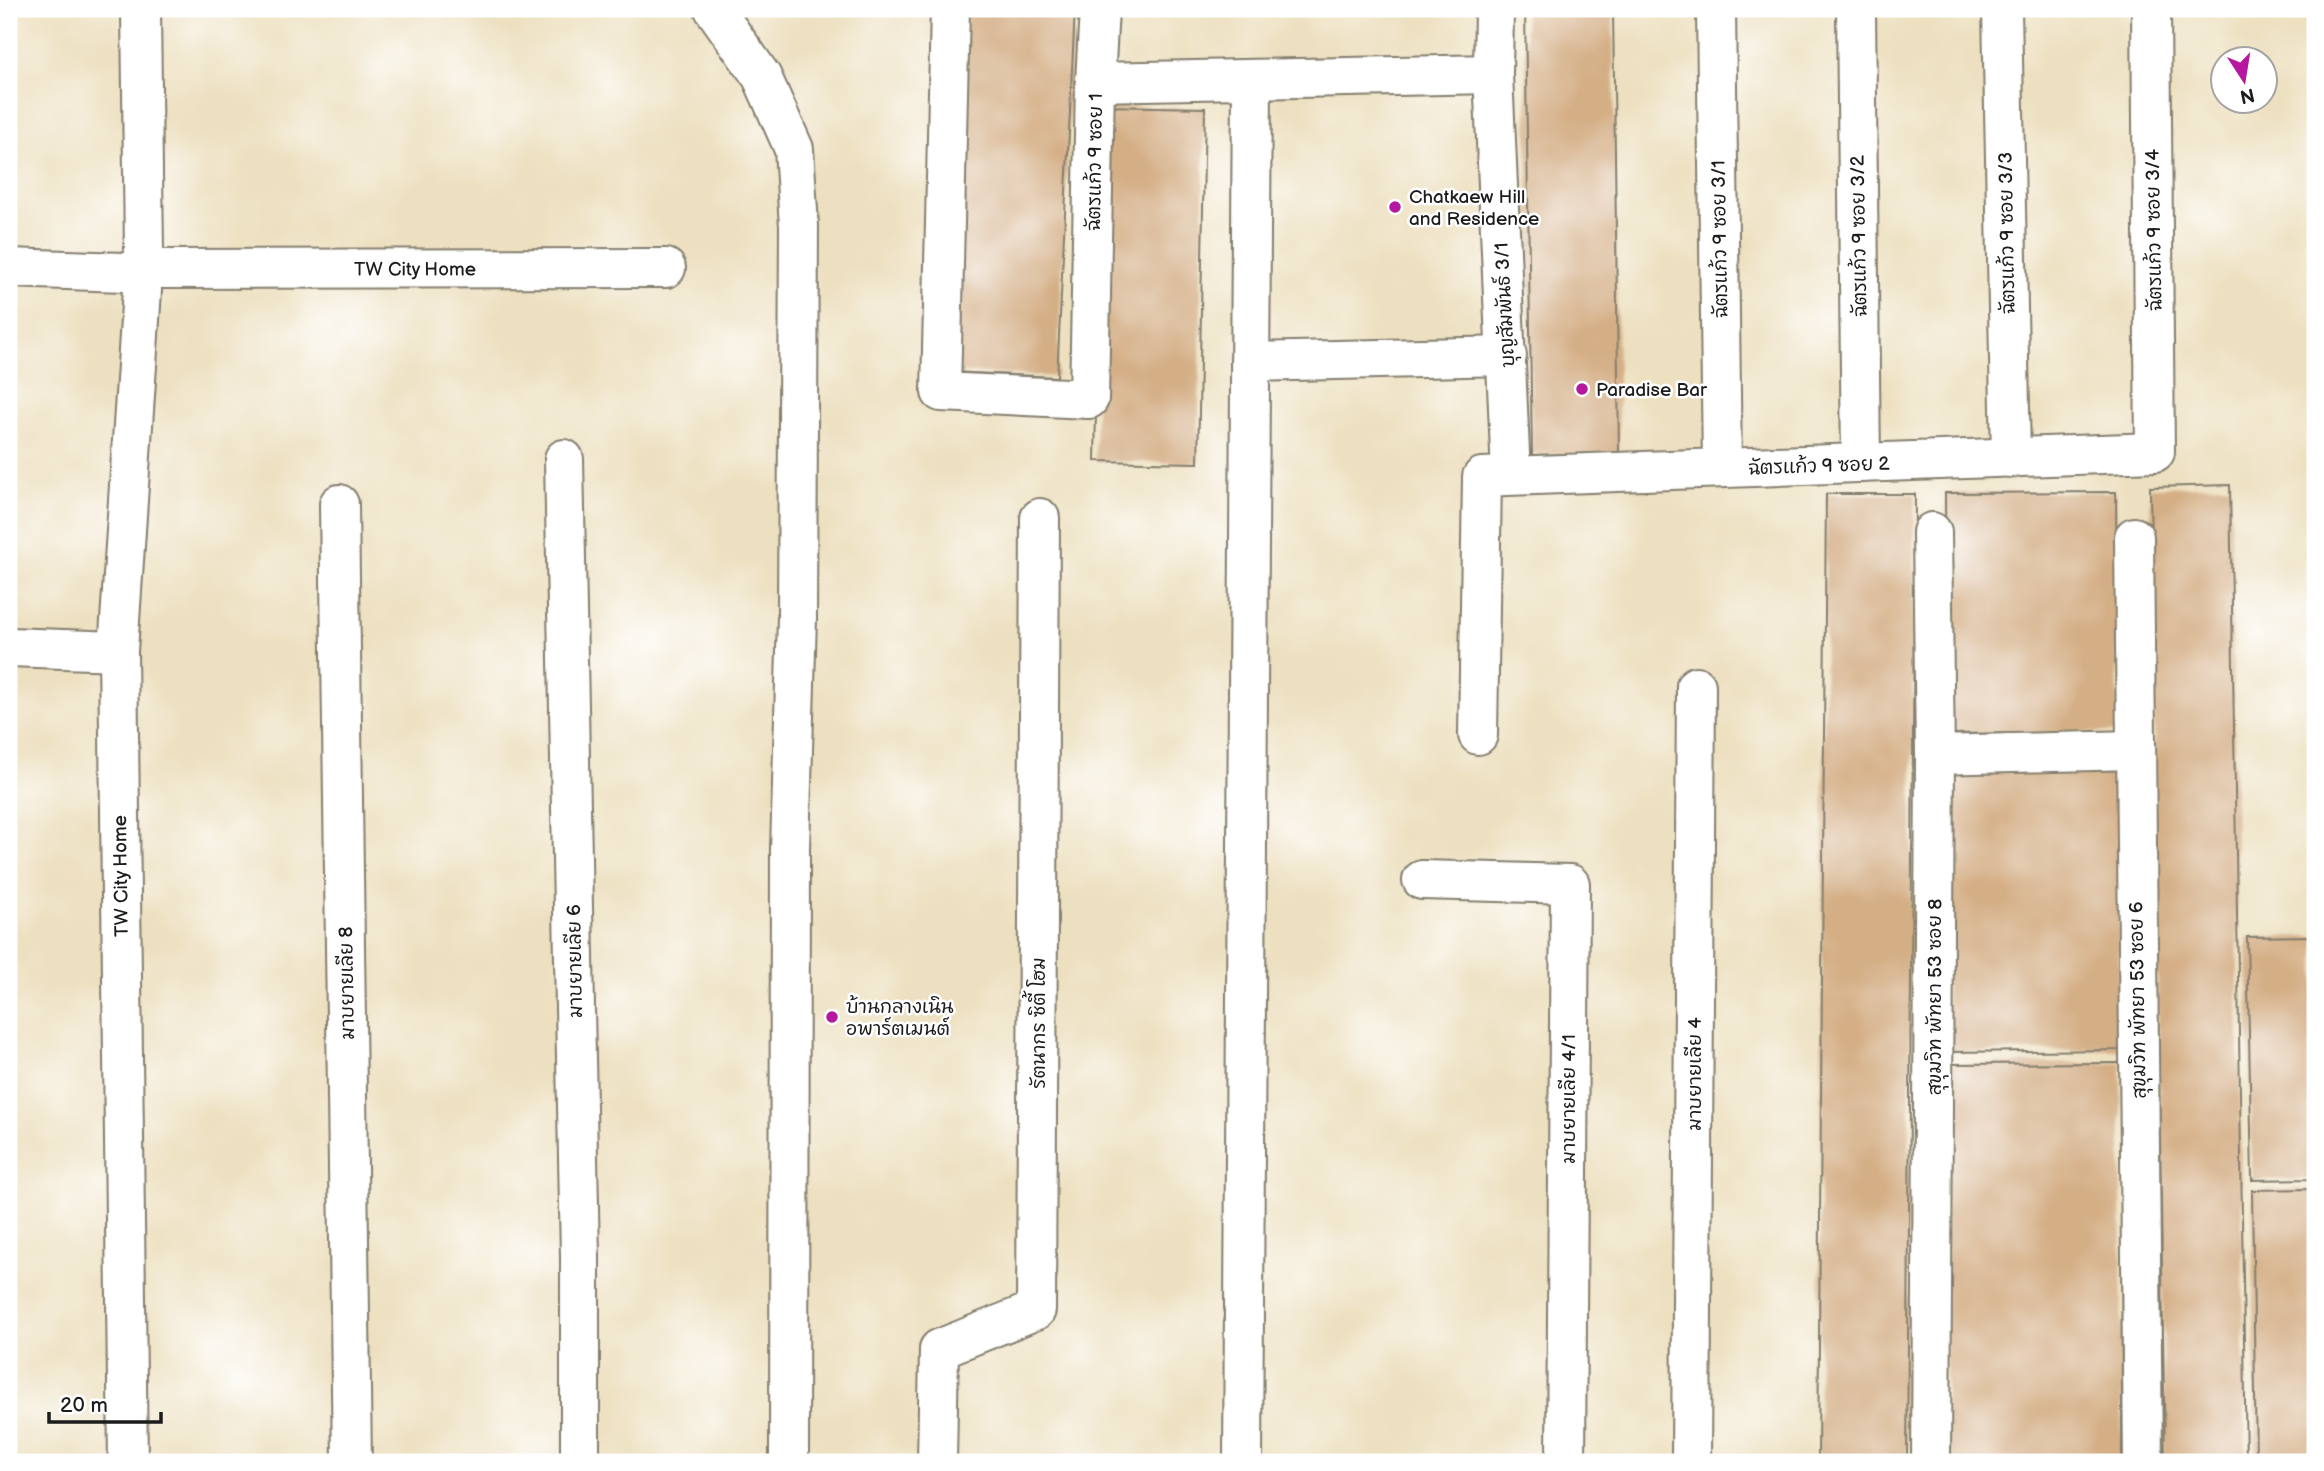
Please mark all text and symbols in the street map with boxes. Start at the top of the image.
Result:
north arrow [2208,46,2278,116]
text: N [2238,82,2257,108]
street label: ฉัตรแก้ว 9 ซอย 1 [1082,93,1108,231]
street label: ฉัตรแก้ว 9 ซอย 3/4 [2141,148,2167,311]
street label: ฉัตรแก้ว 9 ซอย 3/3 [1994,152,2020,314]
street label: ฉัตรแก้ว 9 ซอย 3/2 [1846,154,1872,317]
street label: ฉัตรแก้ว 9 ซอย 3/1 [1707,160,1733,318]
place label: Chatkaew Hill and Residence [1409,186,1539,231]
marker: Chatkaew Hill and Residence [1387,199,1403,215]
street label: บุญสัมพันธ์ 3/1 [1489,242,1522,368]
street label: TW City Home [354,258,476,282]
place label: Paradise Bar [1596,379,1708,402]
marker: Paradise Bar [1574,381,1590,397]
street label: ฉัตรแก้ว 9 ซอย 2 [1748,452,1891,480]
street label: TW City Home [109,815,134,937]
street label: สุขุมวิท พัทยา 53 ซอย 8 [1924,899,1949,1095]
street label: สุขุมวิท พัทยา 53 ซอย 6 [2125,901,2154,1099]
street label: มาบยายเลีย 6 [562,904,588,1018]
street label: มาบยายเลีย 8 [334,926,360,1040]
street label: รัตนากร ซิตี้ โฮม [1022,957,1051,1089]
place label: บ้านกลางเนิน อพาร์ตเมนต์ [846,995,954,1041]
marker: บ้านกลางเนิน อพาร์ตเมนต์ [824,1009,840,1025]
street label: มาบยายเลีย 4 [1683,1017,1707,1131]
street label: มาบยายเลีย 4/1 [1557,1034,1581,1164]
scale bar [49,1380,161,1424]
text: 20 m [60,1393,108,1418]

